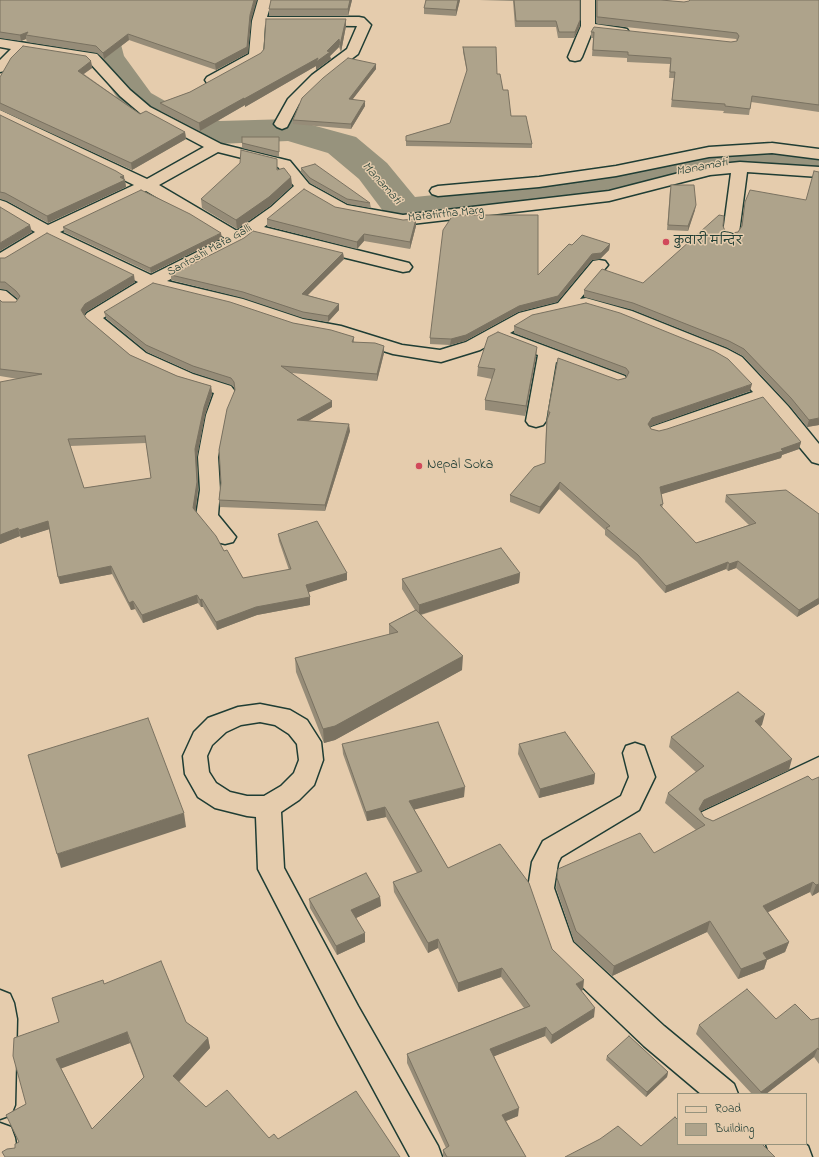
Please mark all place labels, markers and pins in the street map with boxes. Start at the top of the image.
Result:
place label: कुवारी मन्दिर [674,235,742,249]
marker: कुवारी मन्दिर [661,237,671,247]
place label: Nepal Soka [427,458,493,474]
marker: Nepal Soka [414,461,424,471]

